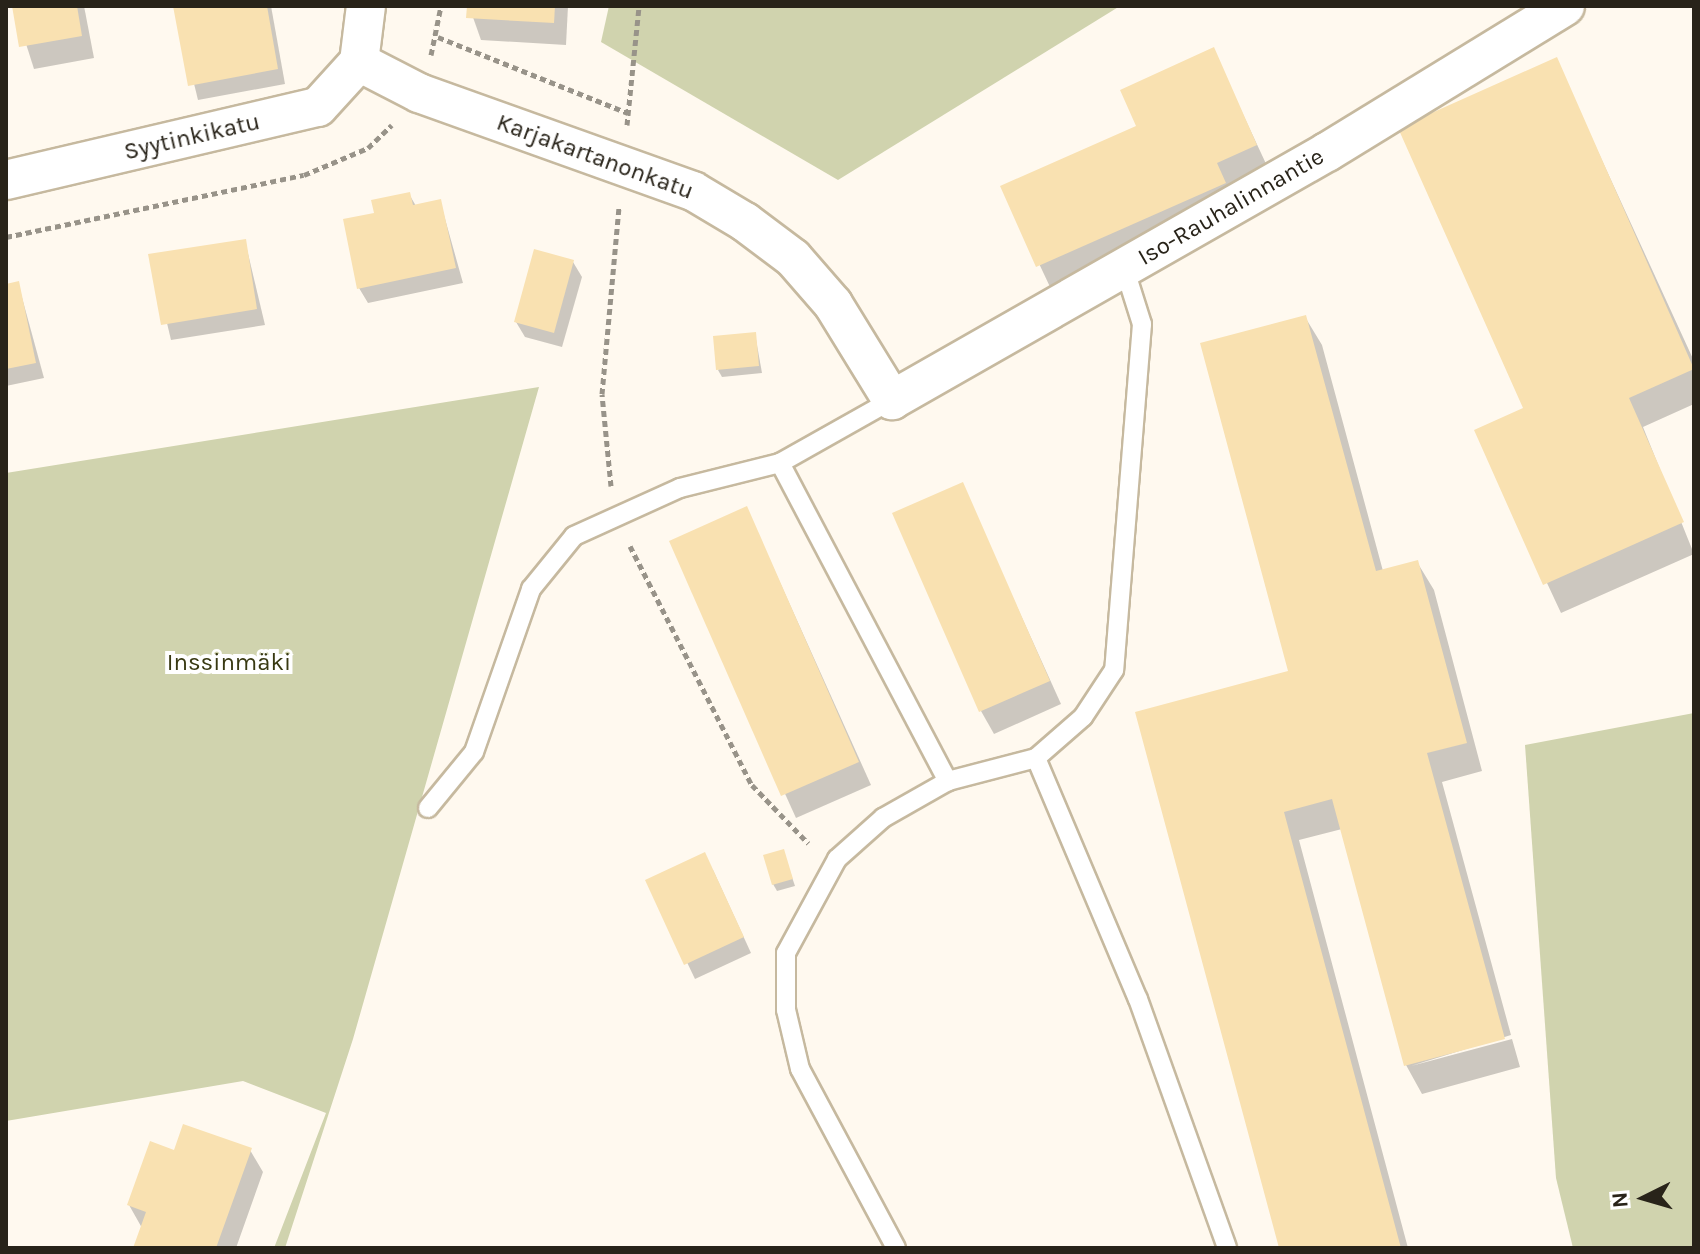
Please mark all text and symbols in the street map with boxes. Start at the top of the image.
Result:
street label: Syytinkikatu [121,107,263,167]
street label: Karjakartanonkatu [493,108,697,206]
street label: Iso-Rauhalinnantie [1133,142,1329,272]
park label: Inssinmäki [167,649,291,677]
north arrow [1604,1158,1684,1238]
text: N [1606,1191,1634,1209]

